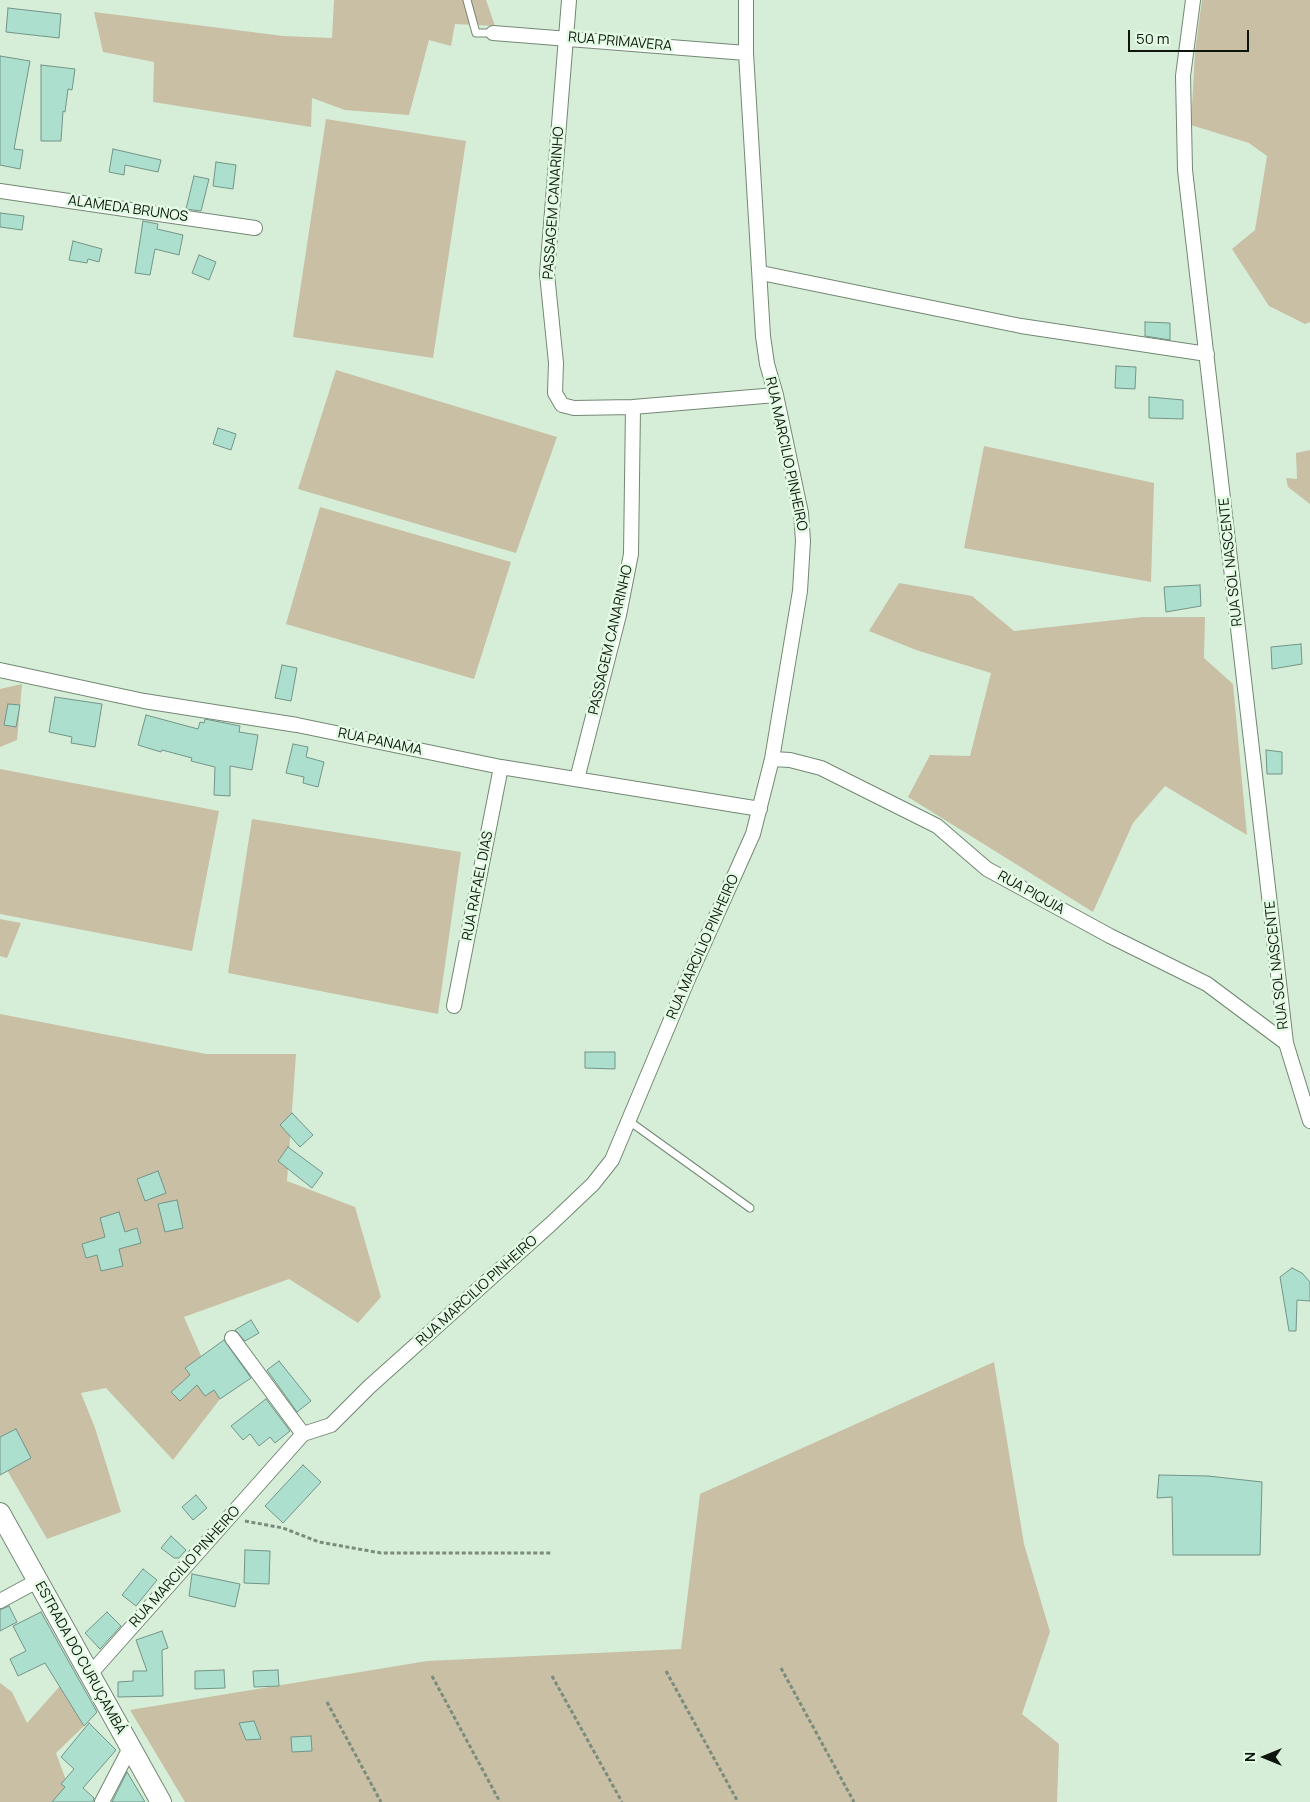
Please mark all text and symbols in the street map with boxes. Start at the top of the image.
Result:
scale bar [1130,20,1251,52]
text: 50 m [1136,28,1170,49]
street label: RUA PRIMAVERA [567,29,673,55]
street label: PASSAGEM CANARINHO [540,126,568,280]
street label: ALAMEDA BRUNOS [67,192,189,226]
street label: RUA MARCILIO PINHEIRO [761,375,811,533]
street label: RUA SOL NASCENTE [1216,497,1246,627]
street label: PASSAGEM CANARINHO [586,563,636,717]
street label: RUA PANAMA [336,725,424,759]
street label: RUA RAFAEL DIAS [459,830,497,942]
street label: RUA PIQUIA [995,868,1067,918]
street label: RUA MARCILIO PINHEIRO [663,872,743,1022]
street label: RUA SOL NASCENTE [1262,900,1292,1030]
street label: RUA MARCILIO PINHEIRO [413,1232,541,1350]
street label: RUA MARCILIO PINHEIRO [126,1503,244,1631]
street label: ESTRADA DO CURUÇAMBÁ [31,1579,129,1737]
north arrow [1240,1732,1290,1782]
text: N [1240,1752,1259,1762]

